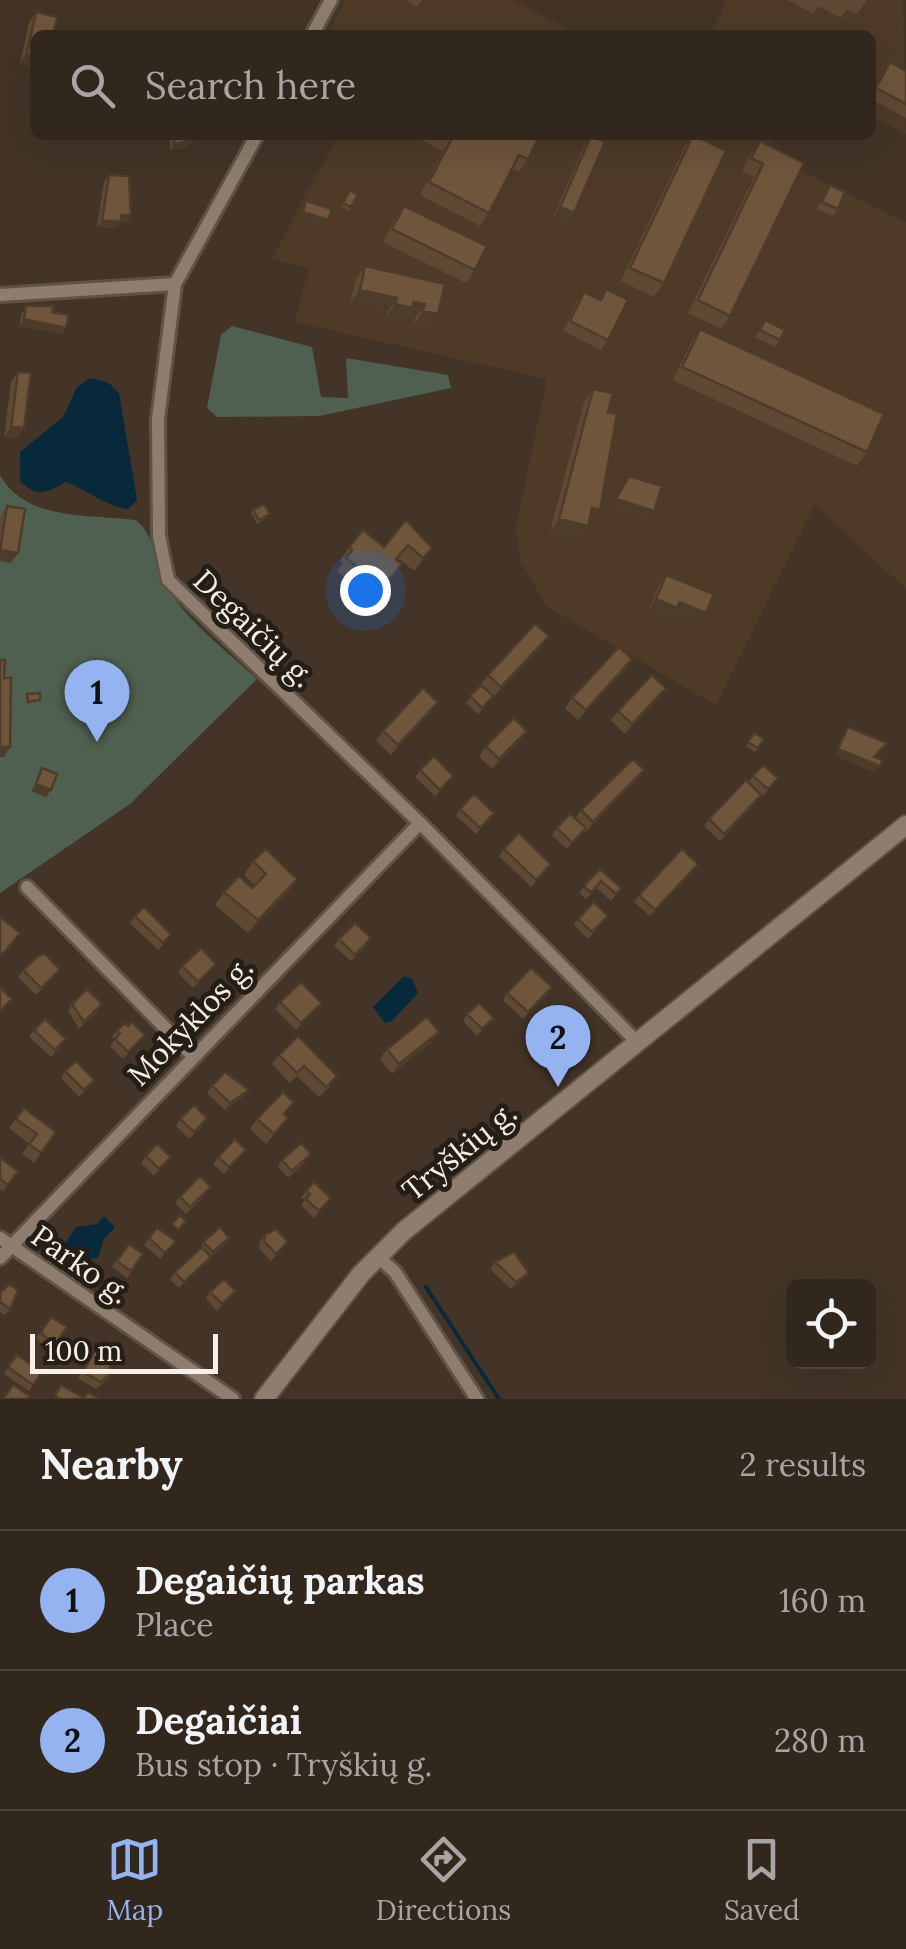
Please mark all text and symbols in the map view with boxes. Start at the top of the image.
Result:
search box [30,30,876,140]
icon: search [65,58,120,113]
text: Search here [145,61,356,109]
street label: Degaičių g. [185,561,322,696]
your location [340,565,391,616]
pin: 1 [64,660,130,742]
street label: Mokyklos g. [119,949,261,1094]
pin: 2 [526,1004,590,1087]
street label: Tryškių g. [394,1093,525,1209]
street label: Parko g. [24,1216,138,1312]
map controls [786,1279,876,1369]
button: locate [786,1279,876,1369]
scale bar [30,1329,218,1374]
text: 100 m [45,1333,122,1369]
text: Nearby [40,1437,183,1491]
text: 2 results [740,1444,866,1485]
text: Degaičių parkas [135,1556,425,1604]
text: 1 [66,1580,79,1621]
text: 160 m [779,1580,866,1621]
text: Place [135,1604,214,1645]
text: Degaičiai [135,1696,302,1744]
text: 2 [64,1720,81,1761]
text: 280 m [774,1720,866,1761]
text: Bus stop · Tryškių g. [135,1744,432,1785]
tab: Map [106,1832,163,1928]
tab: Directions [376,1832,511,1928]
tab: Saved [724,1832,800,1928]

